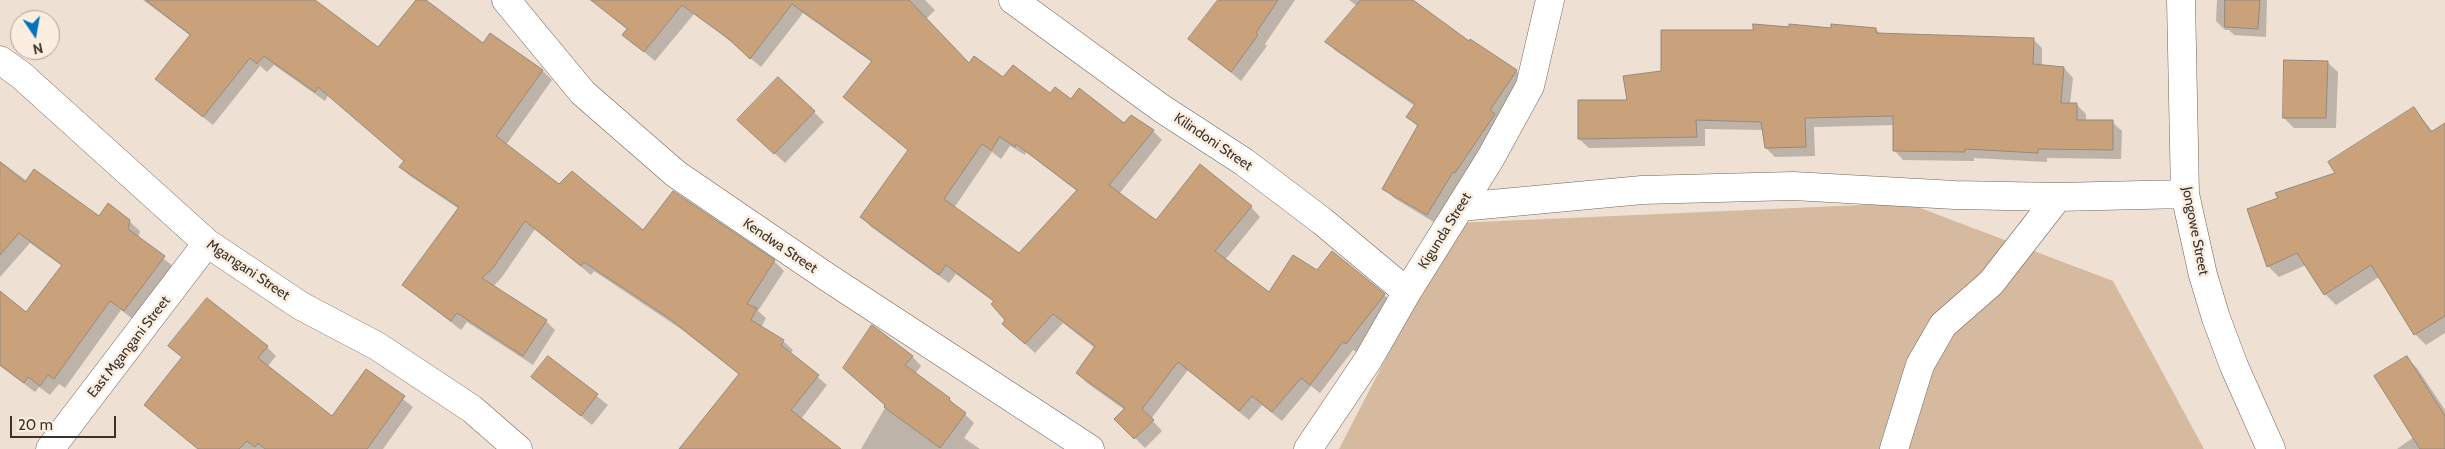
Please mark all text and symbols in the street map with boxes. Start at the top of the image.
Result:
north arrow [10,10,60,60]
text: N [31,39,45,59]
street label: Kilindoni Street [1171,110,1255,174]
street label: Jongowe Street [2178,185,2212,277]
street label: Kigunda Street [1415,190,1475,272]
street label: Kendwa Street [740,215,820,277]
street label: Mgangani Street [203,236,293,304]
street label: East Mgangani Street [84,293,174,401]
scale bar [12,406,119,438]
text: 20 m [18,416,53,434]

